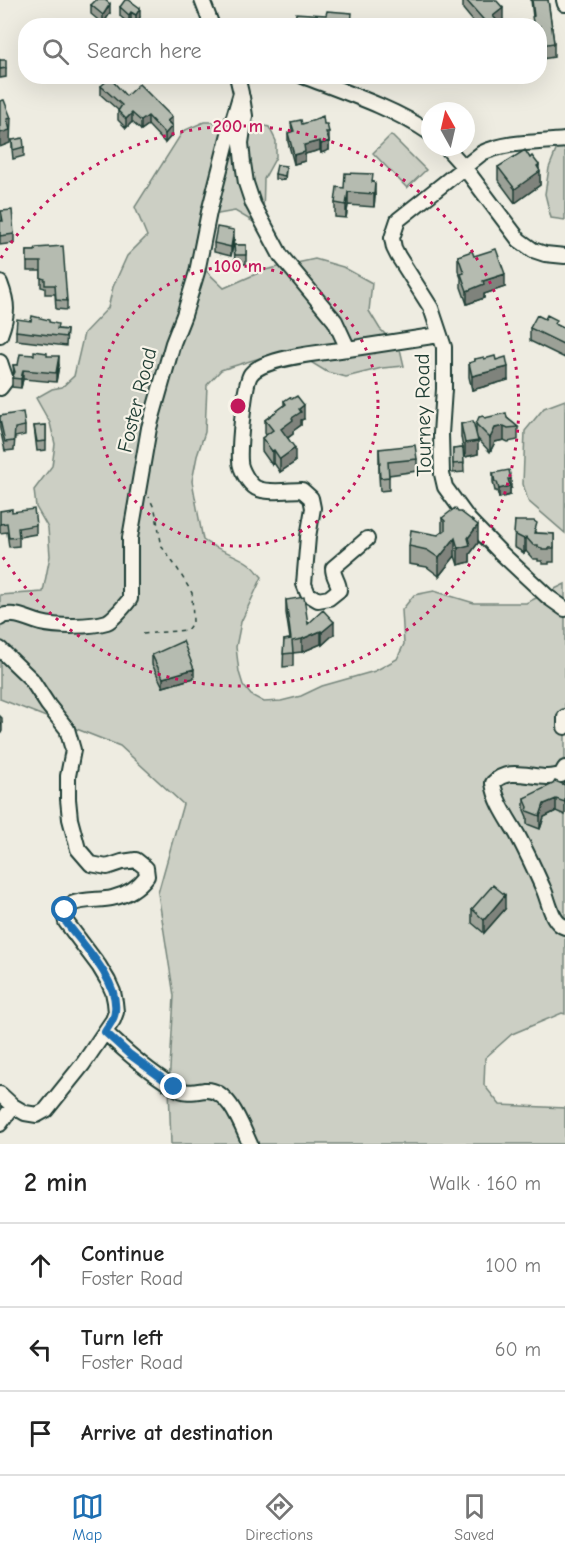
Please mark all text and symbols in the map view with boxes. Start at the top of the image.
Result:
search box [18,18,547,84]
icon: search [39,35,72,68]
text: Search here [87,38,202,64]
north arrow [421,102,475,156]
text: 200 m [213,116,263,137]
text: 100 m [214,256,262,277]
street label: Foster Road [112,345,162,455]
street label: Tourney Road [410,353,436,477]
centre of rings [228,396,248,416]
route start [51,896,77,922]
route end [160,1073,186,1099]
text: 2 min [24,1168,87,1198]
text: Walk · 160 m [430,1172,541,1195]
text: Continue [81,1241,164,1267]
icon: ahead [24,1249,57,1282]
text: 100 m [486,1254,541,1277]
text: Foster Road [81,1267,183,1290]
text: Turn left [81,1325,163,1351]
icon: left [24,1333,57,1366]
text: 60 m [495,1338,541,1361]
text: Foster Road [81,1351,183,1374]
icon: arrive [24,1417,57,1450]
text: Arrive at destination [81,1420,273,1446]
tab: Map [71,1490,104,1544]
tab: Directions [245,1490,313,1544]
tab: Saved [454,1490,494,1544]

